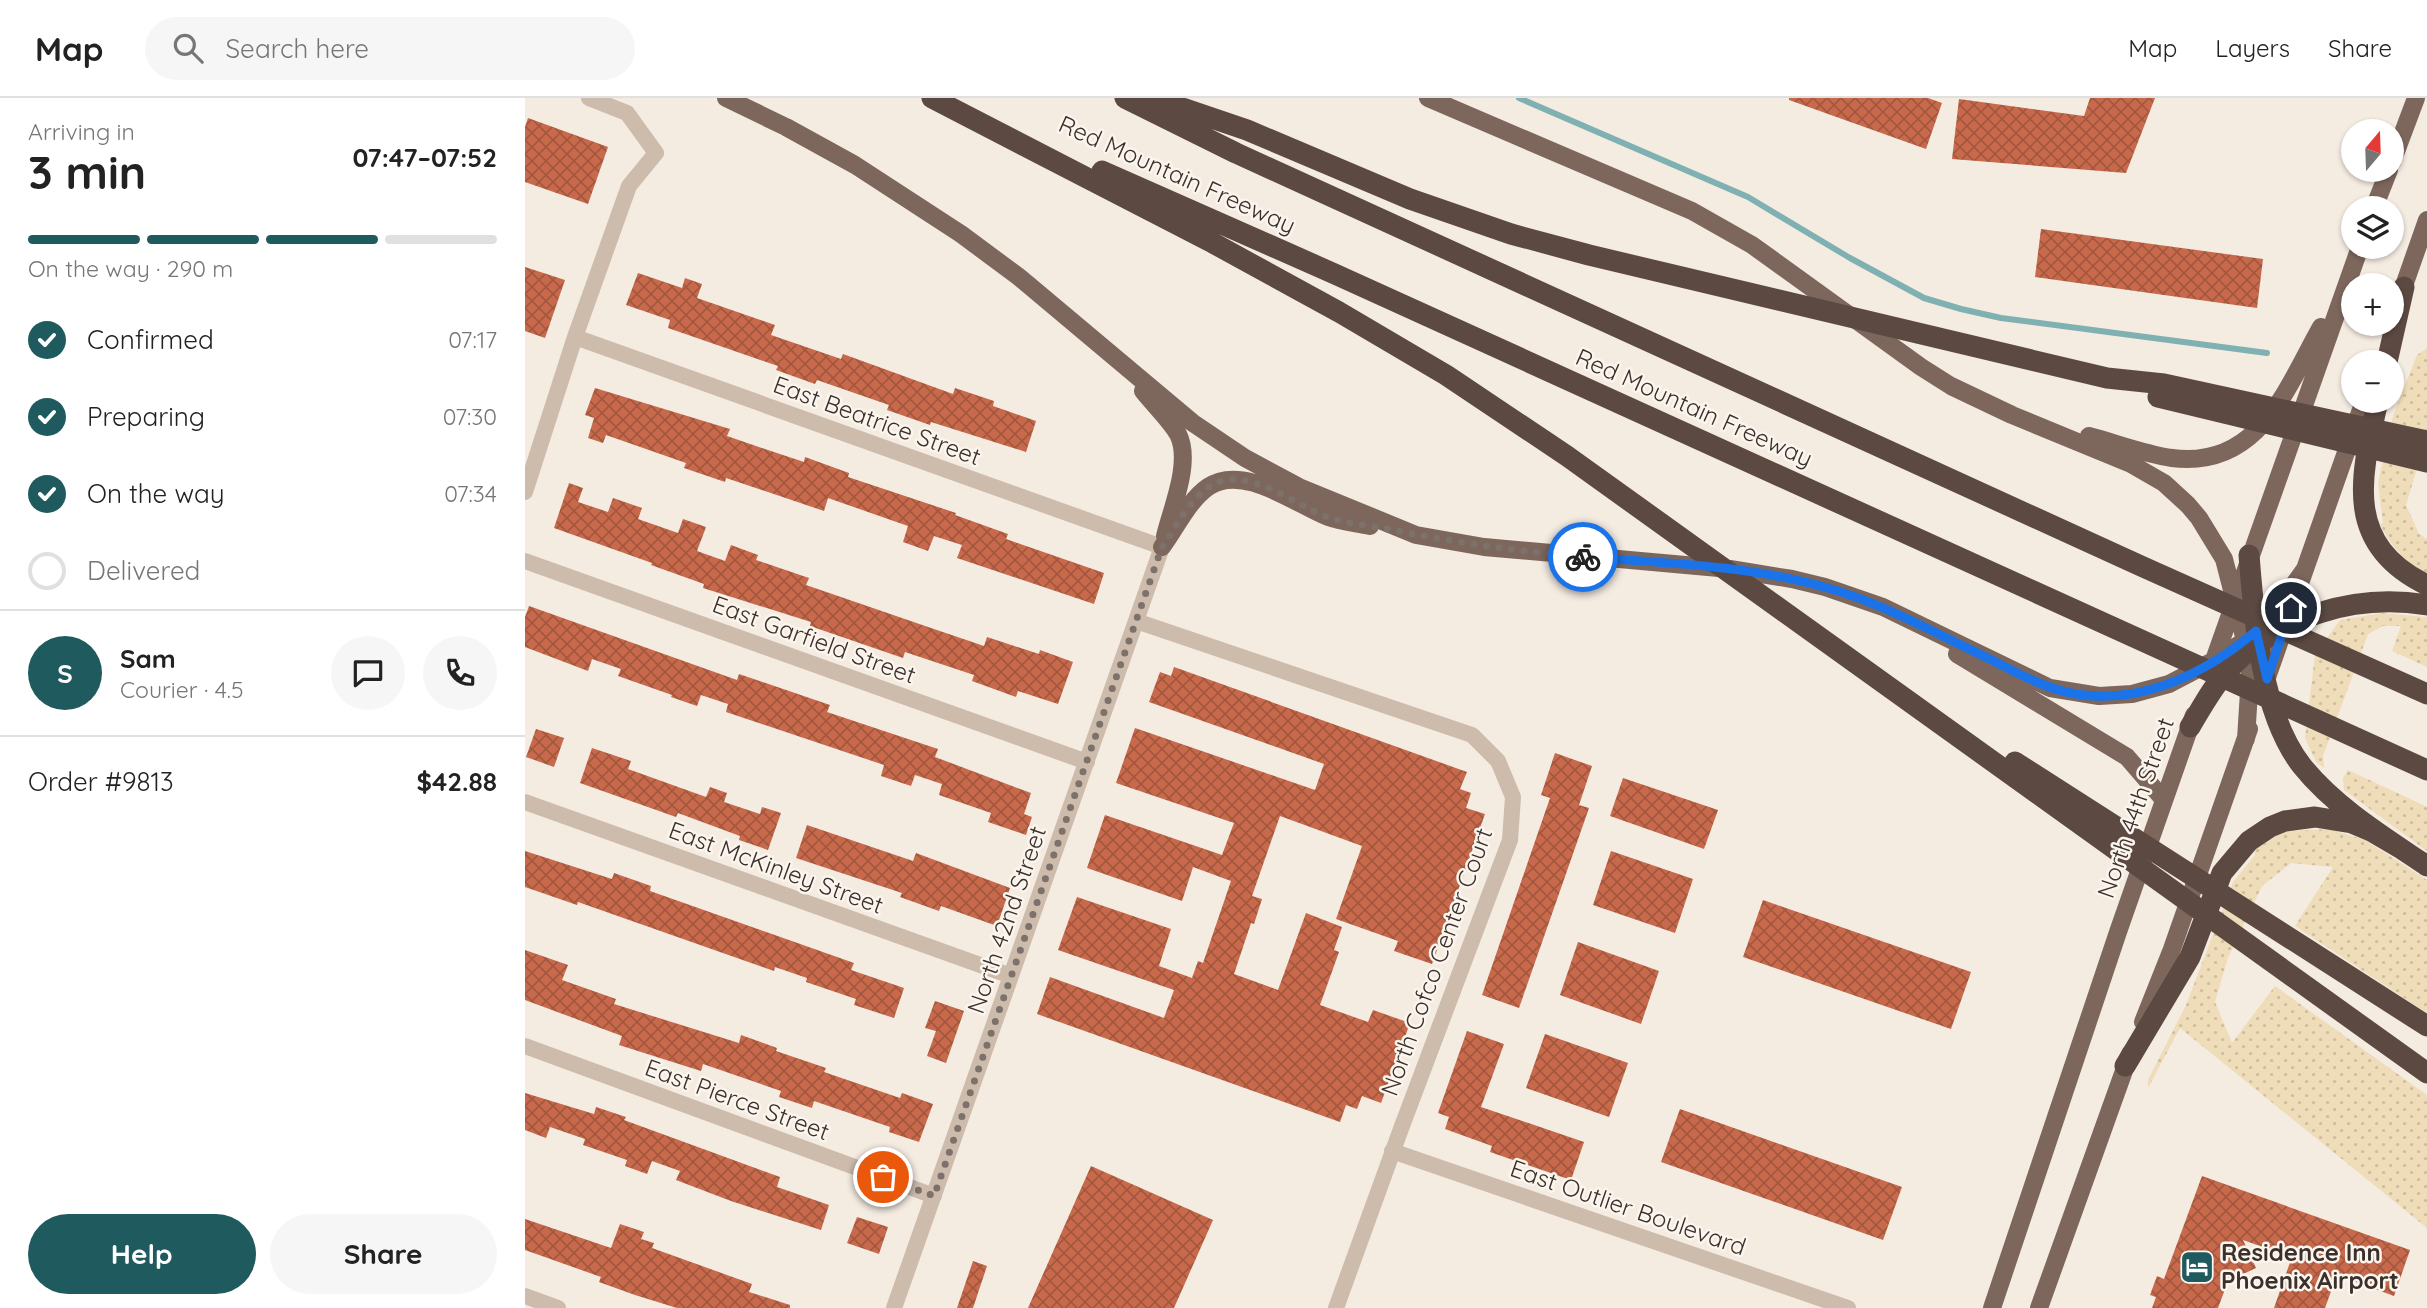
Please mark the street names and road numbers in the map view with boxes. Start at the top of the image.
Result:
street label: Red Mountain Freeway [1054,108,1301,240]
street label: Red Mountain Freeway [1571,341,1818,473]
street label: East Beatrice Street [770,369,985,472]
street label: East Garfield Street [709,588,920,690]
street label: North 44th Street [2090,714,2180,902]
street label: East McKinley Street [665,814,888,920]
street label: North 42nd Street [960,822,1052,1017]
street label: North Cofco Center Court [1374,824,1498,1100]
street label: East Pierce Street [641,1052,834,1146]
street label: East Outlier Boulevard [1507,1153,1750,1261]

